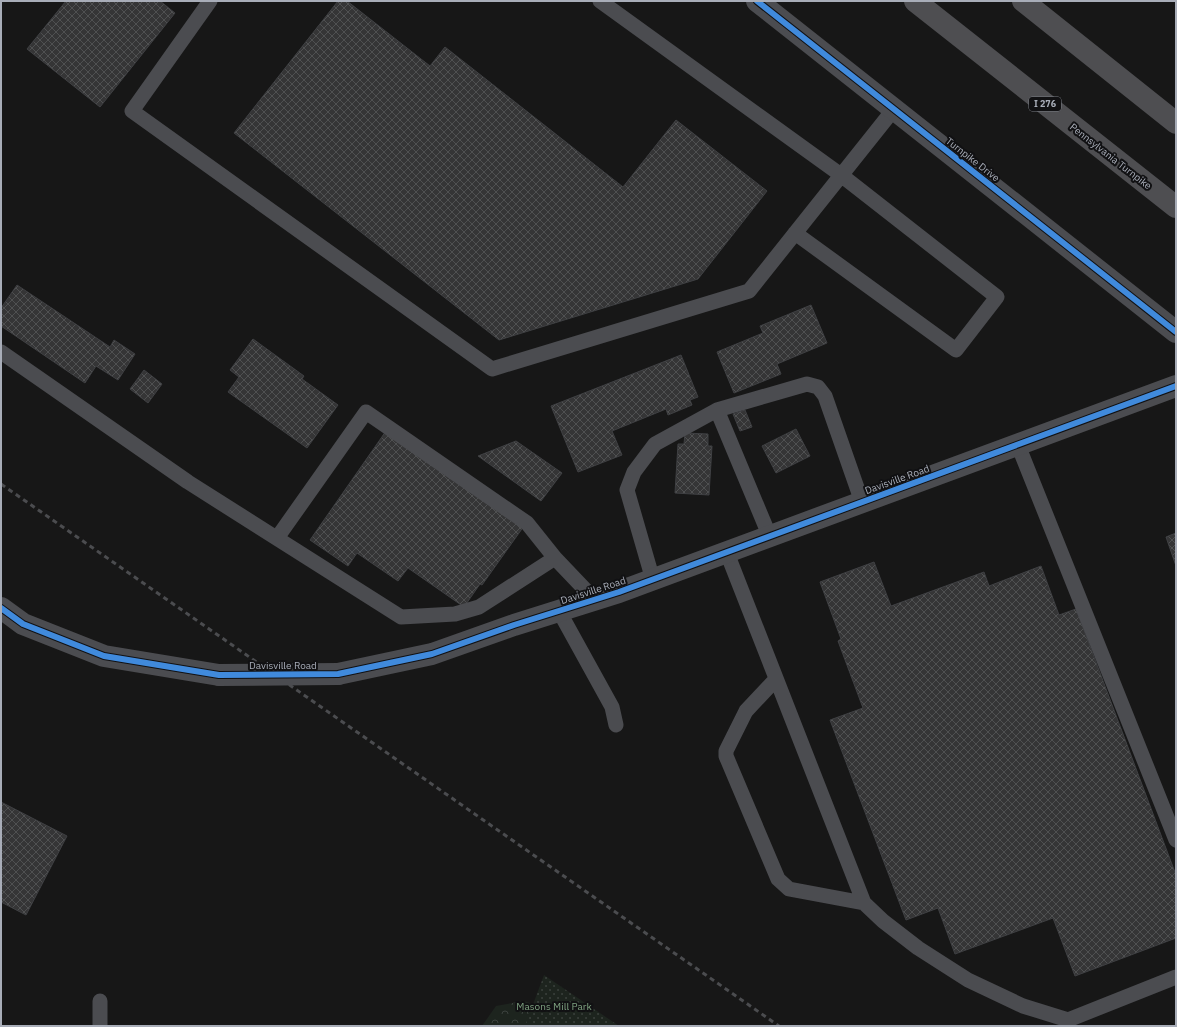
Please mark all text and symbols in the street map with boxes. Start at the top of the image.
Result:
road number: I 276 [1029,97,1061,111]
street label: Pennsylvania Turnpike [1067,120,1155,193]
street label: Turnpike Drive [943,134,1003,185]
street label: Davisville Road [863,462,931,497]
street label: Davisville Road [559,574,627,607]
street label: Davisville Road [249,659,317,672]
park label: Masons Mill Park [516,1000,592,1013]

